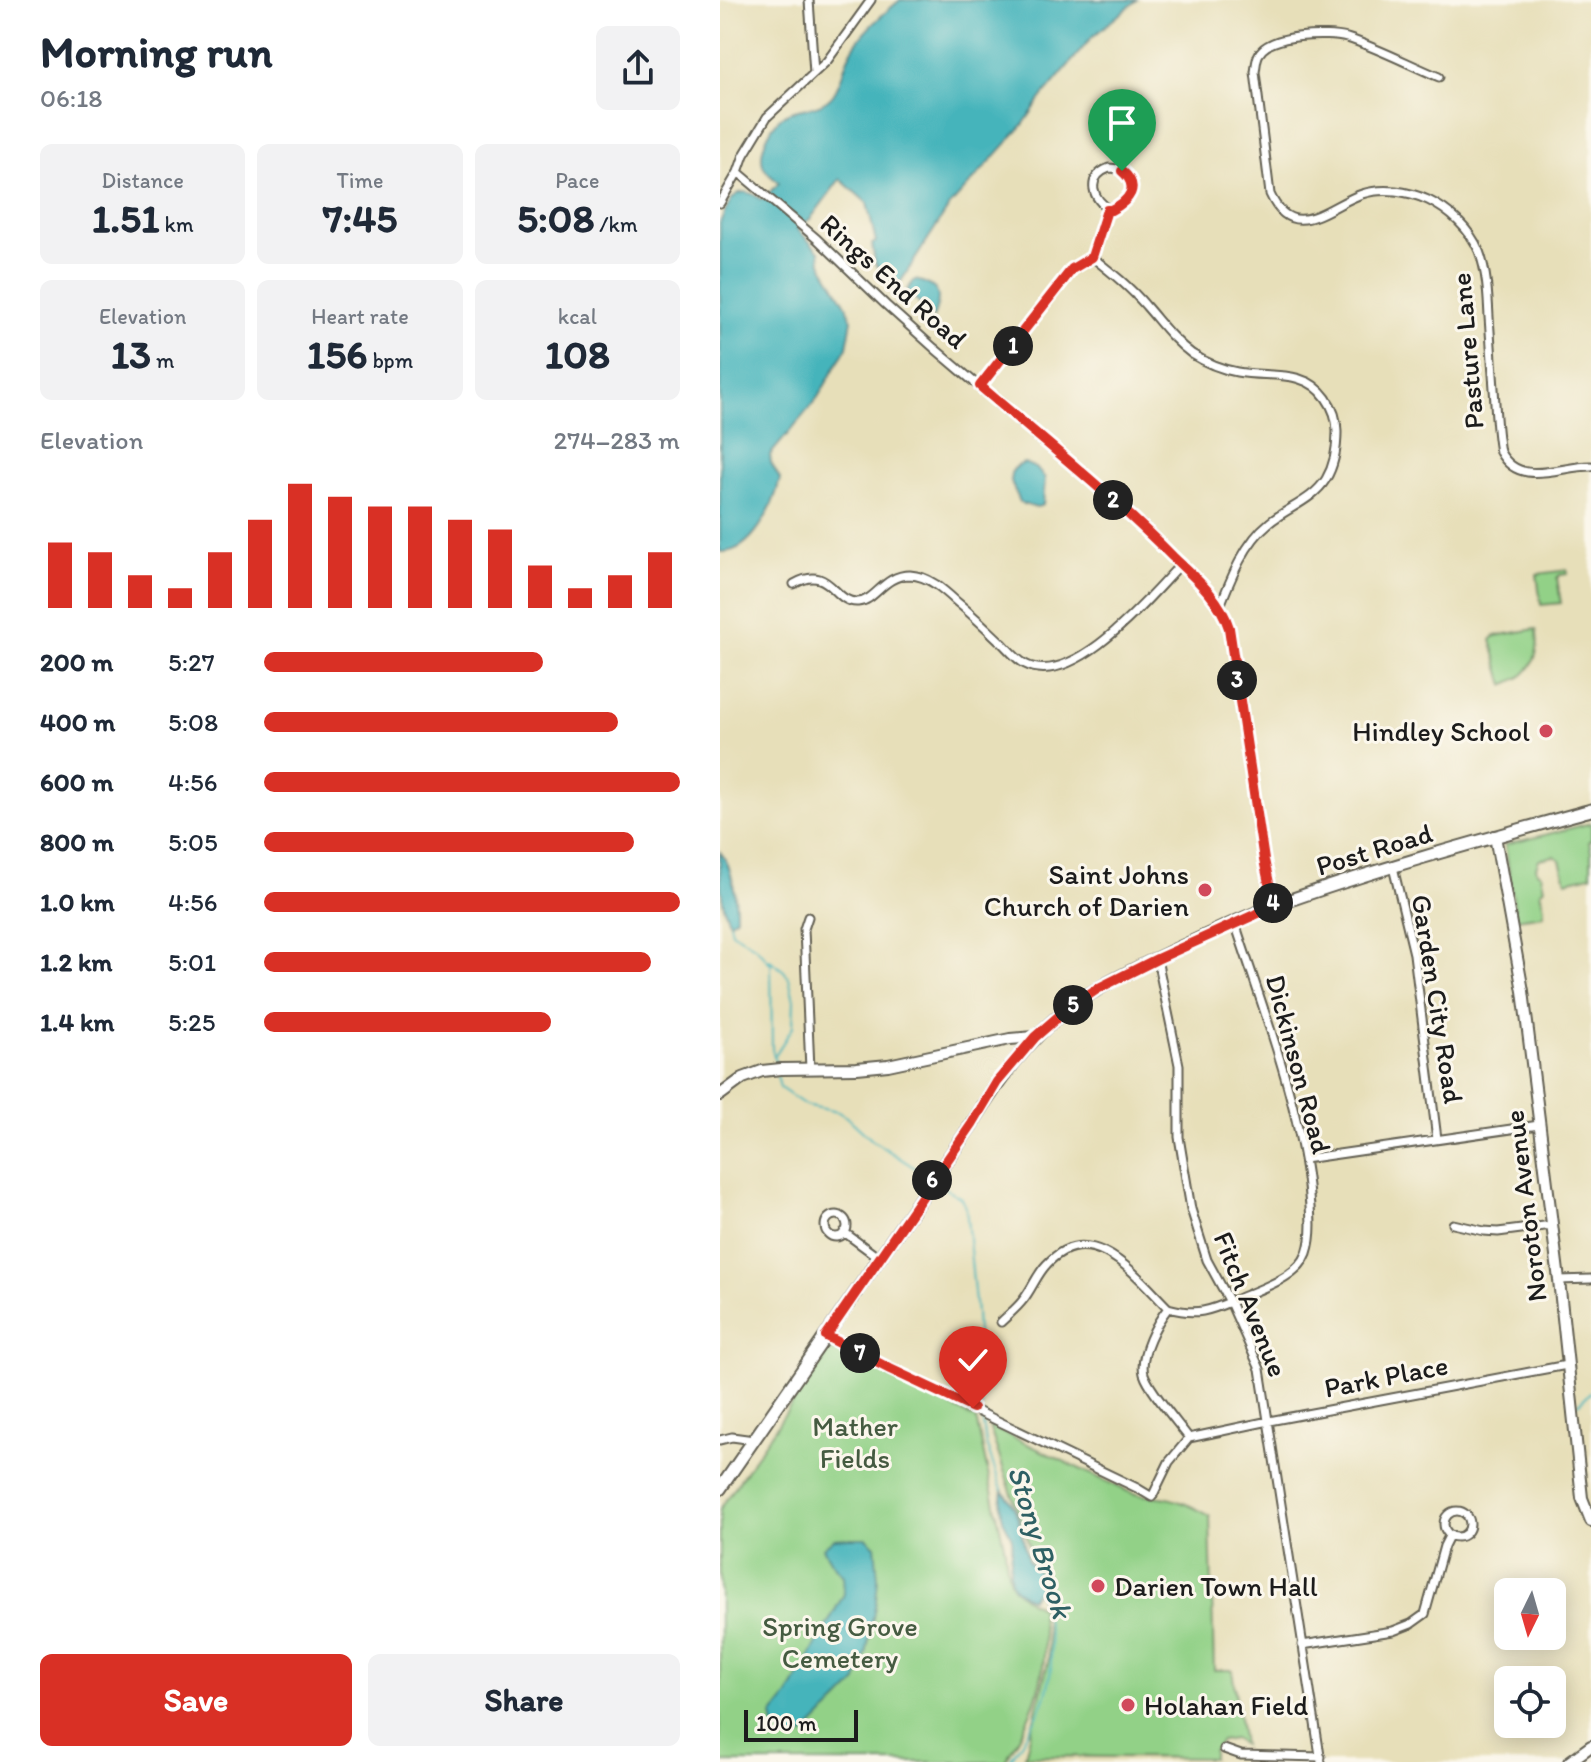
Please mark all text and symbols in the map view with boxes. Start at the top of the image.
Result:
text: Morning run [40,25,273,78]
button: share [596,26,680,110]
text: 06:18 [40,82,102,114]
pin [1088,89,1156,171]
icon: arrive [1100,101,1144,145]
text: Distance [101,167,184,194]
text: Time [337,167,383,194]
text: Pace [555,167,599,194]
text: 1.51 [92,194,160,242]
text: 7:45 [323,194,397,242]
text: 5:08 [517,194,594,242]
street label: Rings End Road [814,206,974,356]
text: km [160,211,194,238]
text: /km [594,211,638,238]
street label: Pasture Lane [1443,271,1491,431]
text: Elevation [99,303,186,330]
text: Heart rate [311,303,409,330]
text: kcal [558,303,597,330]
pin: 1 [993,326,1033,366]
text: 13 [111,330,151,378]
text: 156 [307,330,367,378]
text: 108 [545,330,610,378]
text: 1 [1008,332,1018,359]
text: m [151,347,175,374]
text: bpm [367,347,413,374]
text: Elevation [40,424,143,456]
text: 274–283 m [553,424,680,456]
pin: 2 [1093,480,1133,520]
text: 2 [1107,486,1119,513]
text: 200 m [40,646,113,678]
text: 5:27 [168,646,215,678]
pin: 3 [1217,660,1257,700]
text: 3 [1231,666,1243,693]
text: 400 m [40,706,115,738]
text: 5:08 [168,706,218,738]
place label: Hindley School [1352,714,1530,748]
marker: Hindley School [1537,722,1555,740]
text: 600 m [40,766,114,798]
text: 4:56 [168,766,217,798]
street label: Post Road [1312,815,1436,883]
text: 800 m [40,826,114,858]
text: 5:05 [168,826,218,858]
place label: Saint Johns Church of Darien [984,857,1189,923]
marker: Saint Johns Church of Darien [1196,881,1214,899]
pin: 4 [1253,883,1293,923]
text: 1.0 km [40,886,115,918]
text: 4:56 [168,886,217,918]
text: 4 [1266,889,1280,916]
street label: Garden City Road [1405,892,1471,1106]
text: 1.2 km [40,946,112,978]
text: 5:01 [168,946,216,978]
street label: Dickinson Road [1259,971,1339,1157]
pin: 5 [1053,985,1093,1025]
text: 5 [1067,991,1079,1018]
text: 1.4 km [40,1006,114,1038]
text: 5:25 [168,1006,215,1038]
street label: Noroton Avenue [1496,1108,1554,1304]
pin: 6 [912,1160,952,1200]
text: 6 [926,1166,938,1193]
street label: Fitch Avenue [1206,1226,1296,1382]
pin [939,1326,1007,1408]
pin: 7 [840,1333,880,1373]
icon: check [951,1338,995,1382]
text: 7 [855,1339,865,1366]
street label: Park Place [1321,1347,1451,1405]
park label: Mather Fields [812,1409,898,1475]
water label: Stony Brook [1000,1461,1082,1624]
place label: Darien Town Hall [1114,1569,1318,1603]
marker: Darien Town Hall [1089,1577,1107,1595]
north arrow [1494,1578,1566,1650]
map controls [1494,1578,1566,1738]
park label: Spring Grove Cemetery [762,1609,918,1675]
button: Save [40,1654,352,1746]
button: Share [368,1654,680,1746]
button: locate [1494,1666,1566,1738]
place label: Holahan Field [1144,1688,1308,1722]
marker: Holahan Field [1119,1696,1137,1714]
scale bar [744,1706,858,1742]
text: 100 m [756,1710,817,1737]

